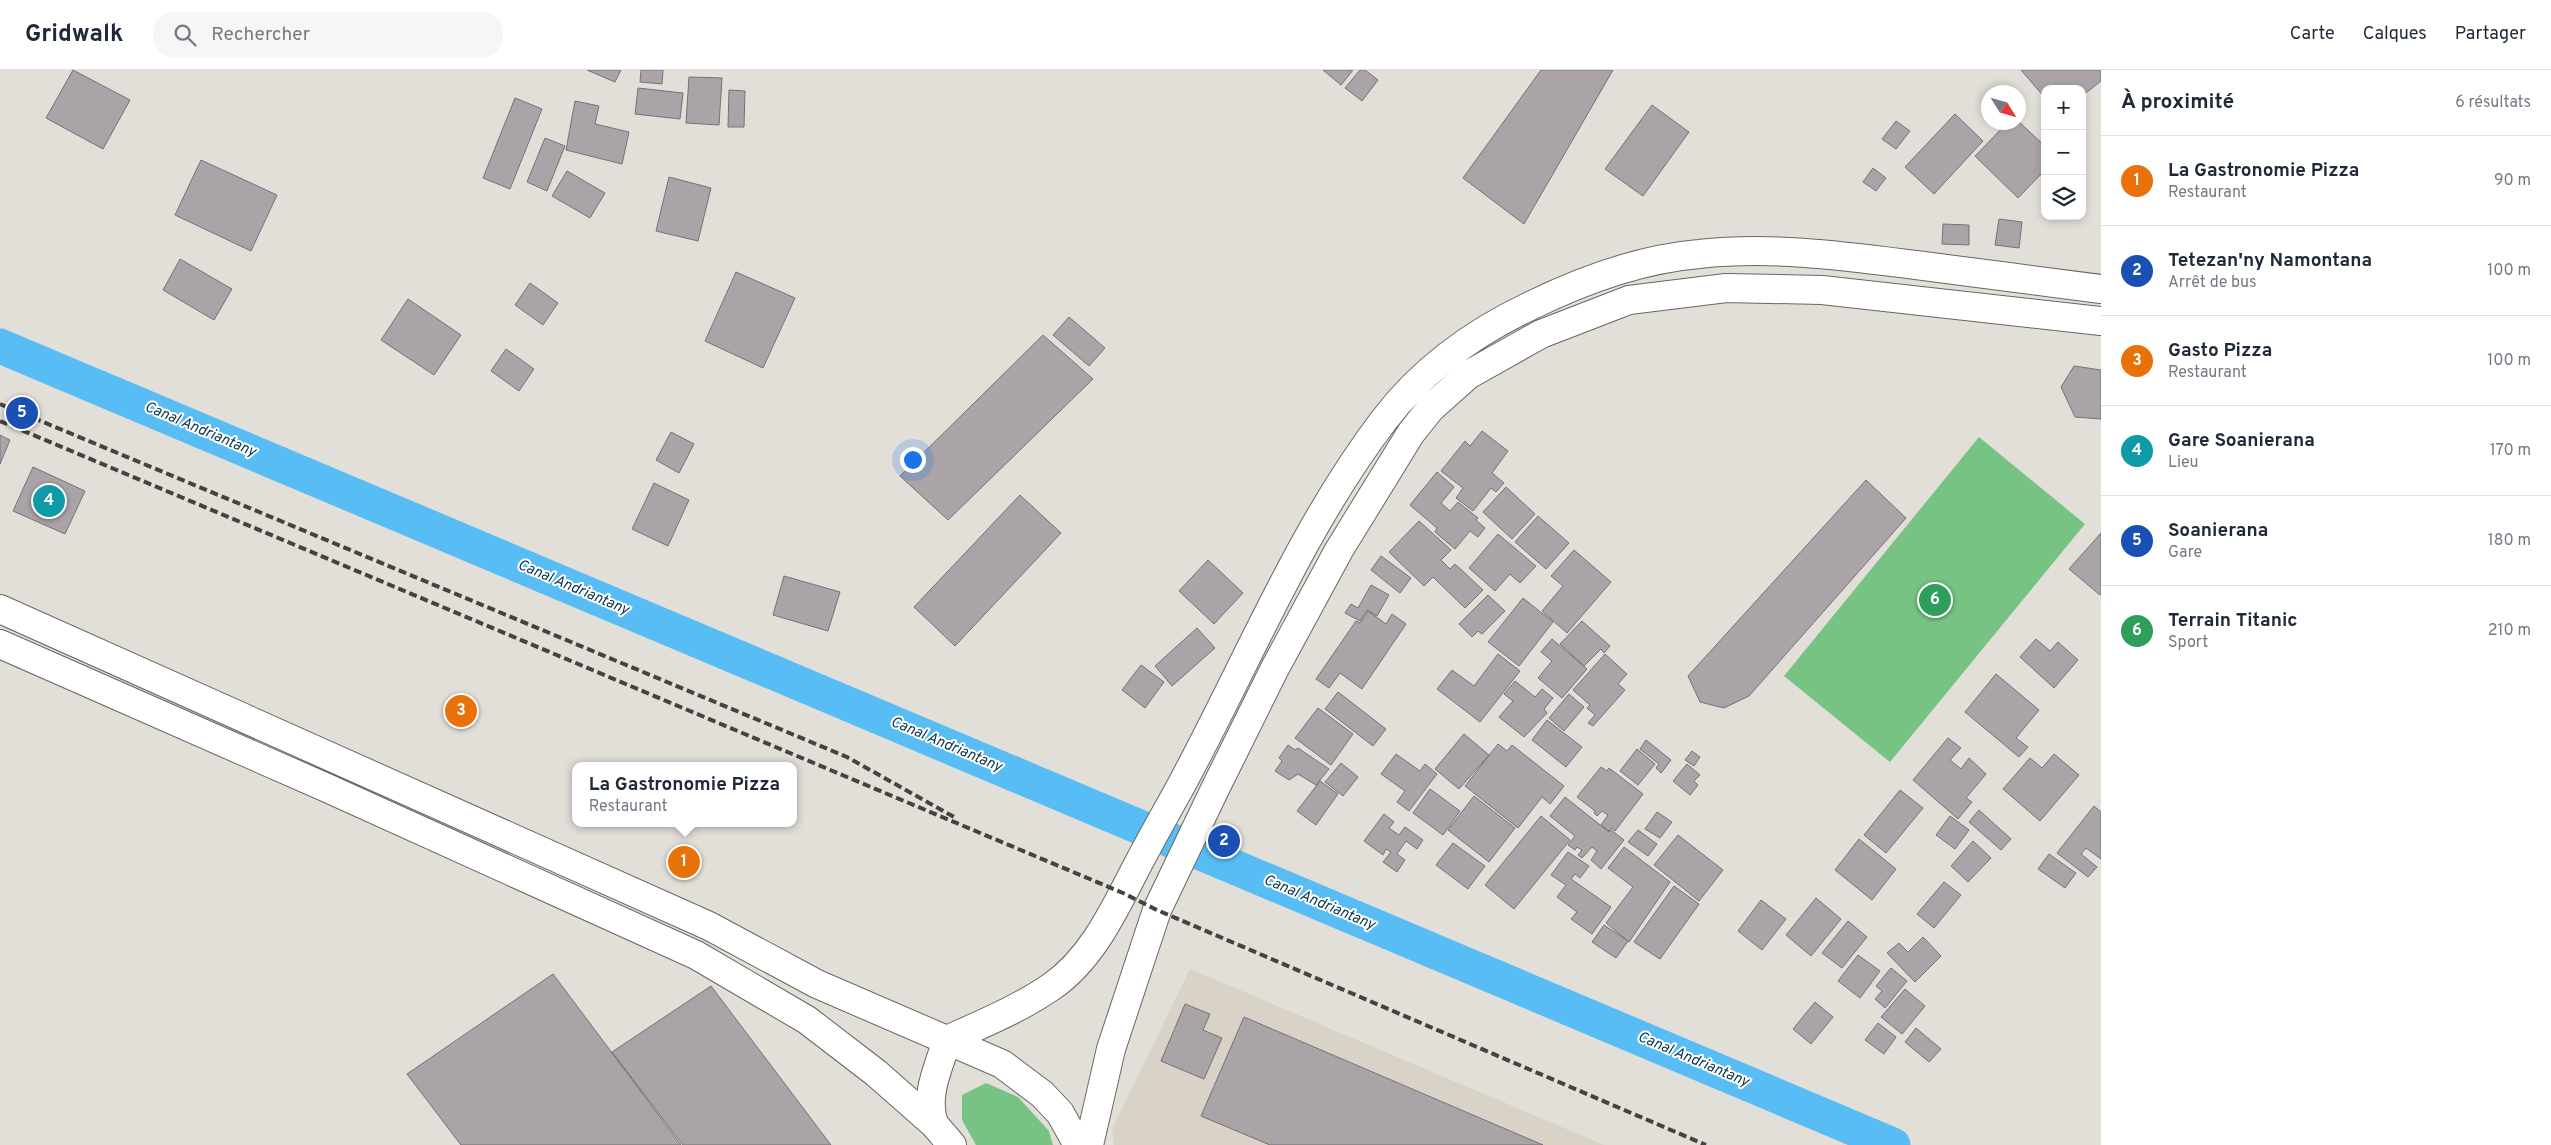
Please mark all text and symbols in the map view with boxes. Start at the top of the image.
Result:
search box [153,12,503,57]
text: Gridwalk [25,20,123,50]
icon: search [171,21,199,49]
text: Rechercher [211,23,310,47]
text: Carte [2290,23,2335,46]
text: Calques [2363,23,2427,46]
text: Partager [2455,23,2526,46]
north arrow [1981,85,2026,130]
map controls [2041,85,2086,220]
button: + [2041,85,2086,130]
text: À proximité [2121,89,2234,116]
text: 6 résultats [2455,93,2531,113]
button: − [2041,130,2086,175]
text: La Gastronomie Pizza [2168,159,2359,183]
text: 1 [2134,171,2140,191]
text: 90 m [2494,171,2531,191]
button: layers [2041,175,2086,220]
text: Restaurant [2168,183,2247,203]
text: Tetezan'ny Namontana [2168,249,2372,273]
text: 2 [2132,261,2142,281]
text: 100 m [2487,261,2531,281]
text: Arrêt de bus [2168,273,2257,293]
text: Gasto Pizza [2168,339,2272,363]
text: 3 [2132,351,2142,371]
text: 100 m [2487,351,2531,371]
text: Restaurant [2168,363,2247,383]
pin: 5 [6,394,38,432]
water label: Canal Andriantany [141,398,260,463]
text: Gare Soanierana [2168,429,2315,453]
text: 4 [2132,441,2142,461]
text: 170 m [2490,441,2531,461]
your location [900,447,926,473]
text: Lieu [2168,453,2199,473]
pin: 4 [33,482,65,520]
text: Soanierana [2168,519,2268,543]
text: 5 [2132,531,2142,551]
text: 180 m [2488,531,2531,551]
text: Gare [2168,543,2202,563]
water label: Canal Andriantany [514,556,633,621]
pin: 6 [1919,581,1951,619]
text: Terrain Titanic [2168,609,2298,633]
text: 6 [2132,621,2142,641]
text: 210 m [2488,621,2531,641]
text: Sport [2168,633,2208,653]
pin: 3 [445,692,477,730]
water label: Canal Andriantany [887,713,1006,778]
popup [572,762,797,827]
text: La Gastronomie Pizza [589,773,780,797]
text: Restaurant [589,797,668,817]
pin: 2 [1208,822,1240,860]
pin: 1 [668,843,700,881]
water label: Canal Andriantany [1260,871,1379,936]
water label: Canal Andriantany [1634,1028,1753,1093]

